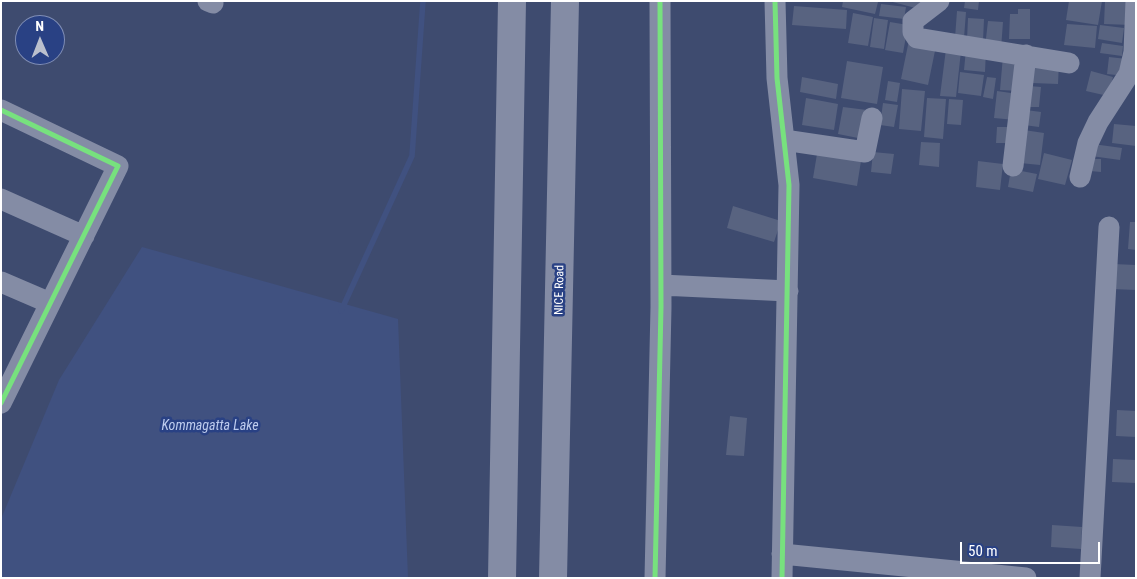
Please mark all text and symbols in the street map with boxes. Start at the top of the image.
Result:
north arrow [15,15,65,65]
text: N [35,18,44,34]
street label: NICE Road [552,265,568,315]
water label: Kommagatta Lake [161,418,259,434]
scale bar [962,532,1102,564]
text: 50 m [968,542,998,560]

